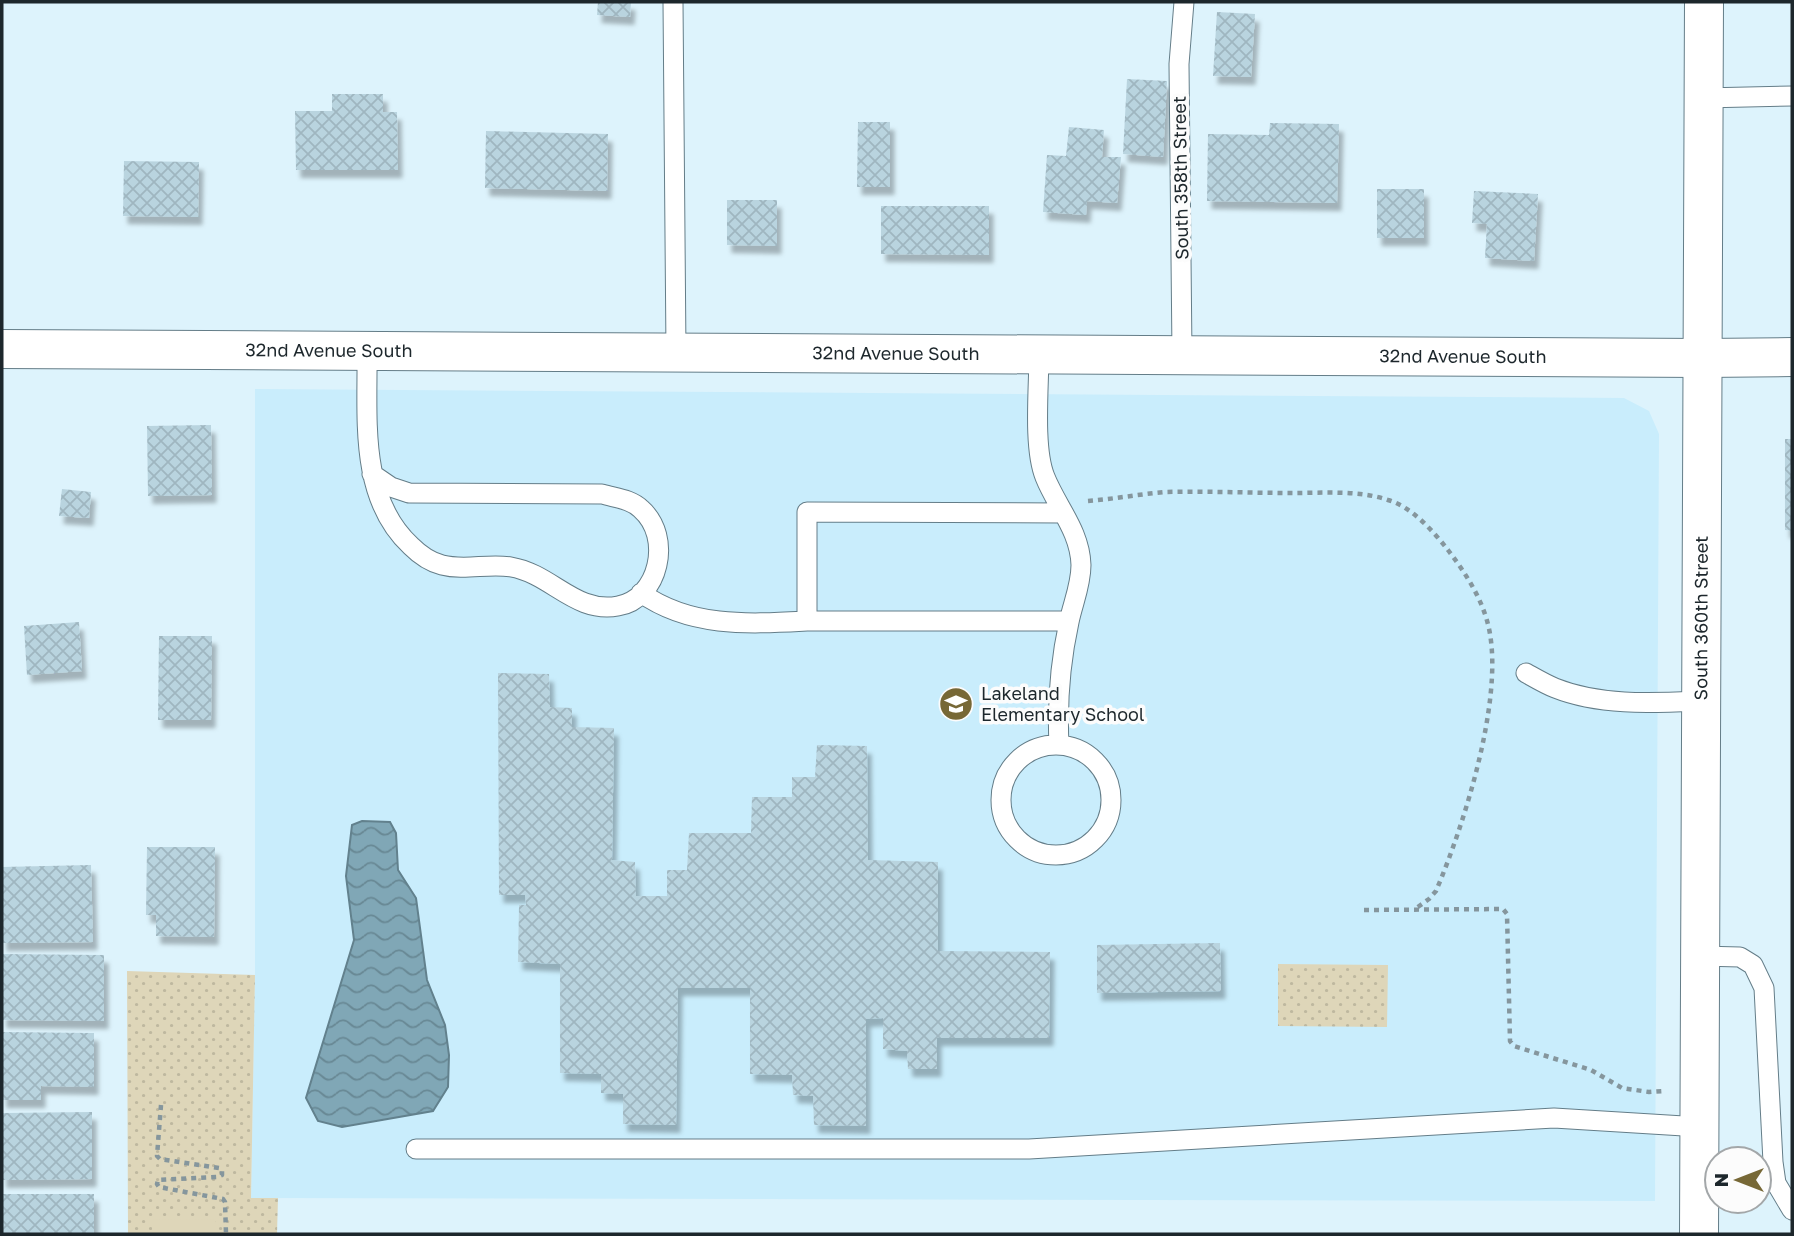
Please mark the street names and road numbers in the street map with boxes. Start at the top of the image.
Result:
street label: South 358th Street [1168,96,1192,260]
street label: 32nd Avenue South [245,338,413,361]
street label: 32nd Avenue South [812,341,980,364]
street label: 32nd Avenue South [1379,344,1547,367]
street label: South 360th Street [1689,536,1712,700]

